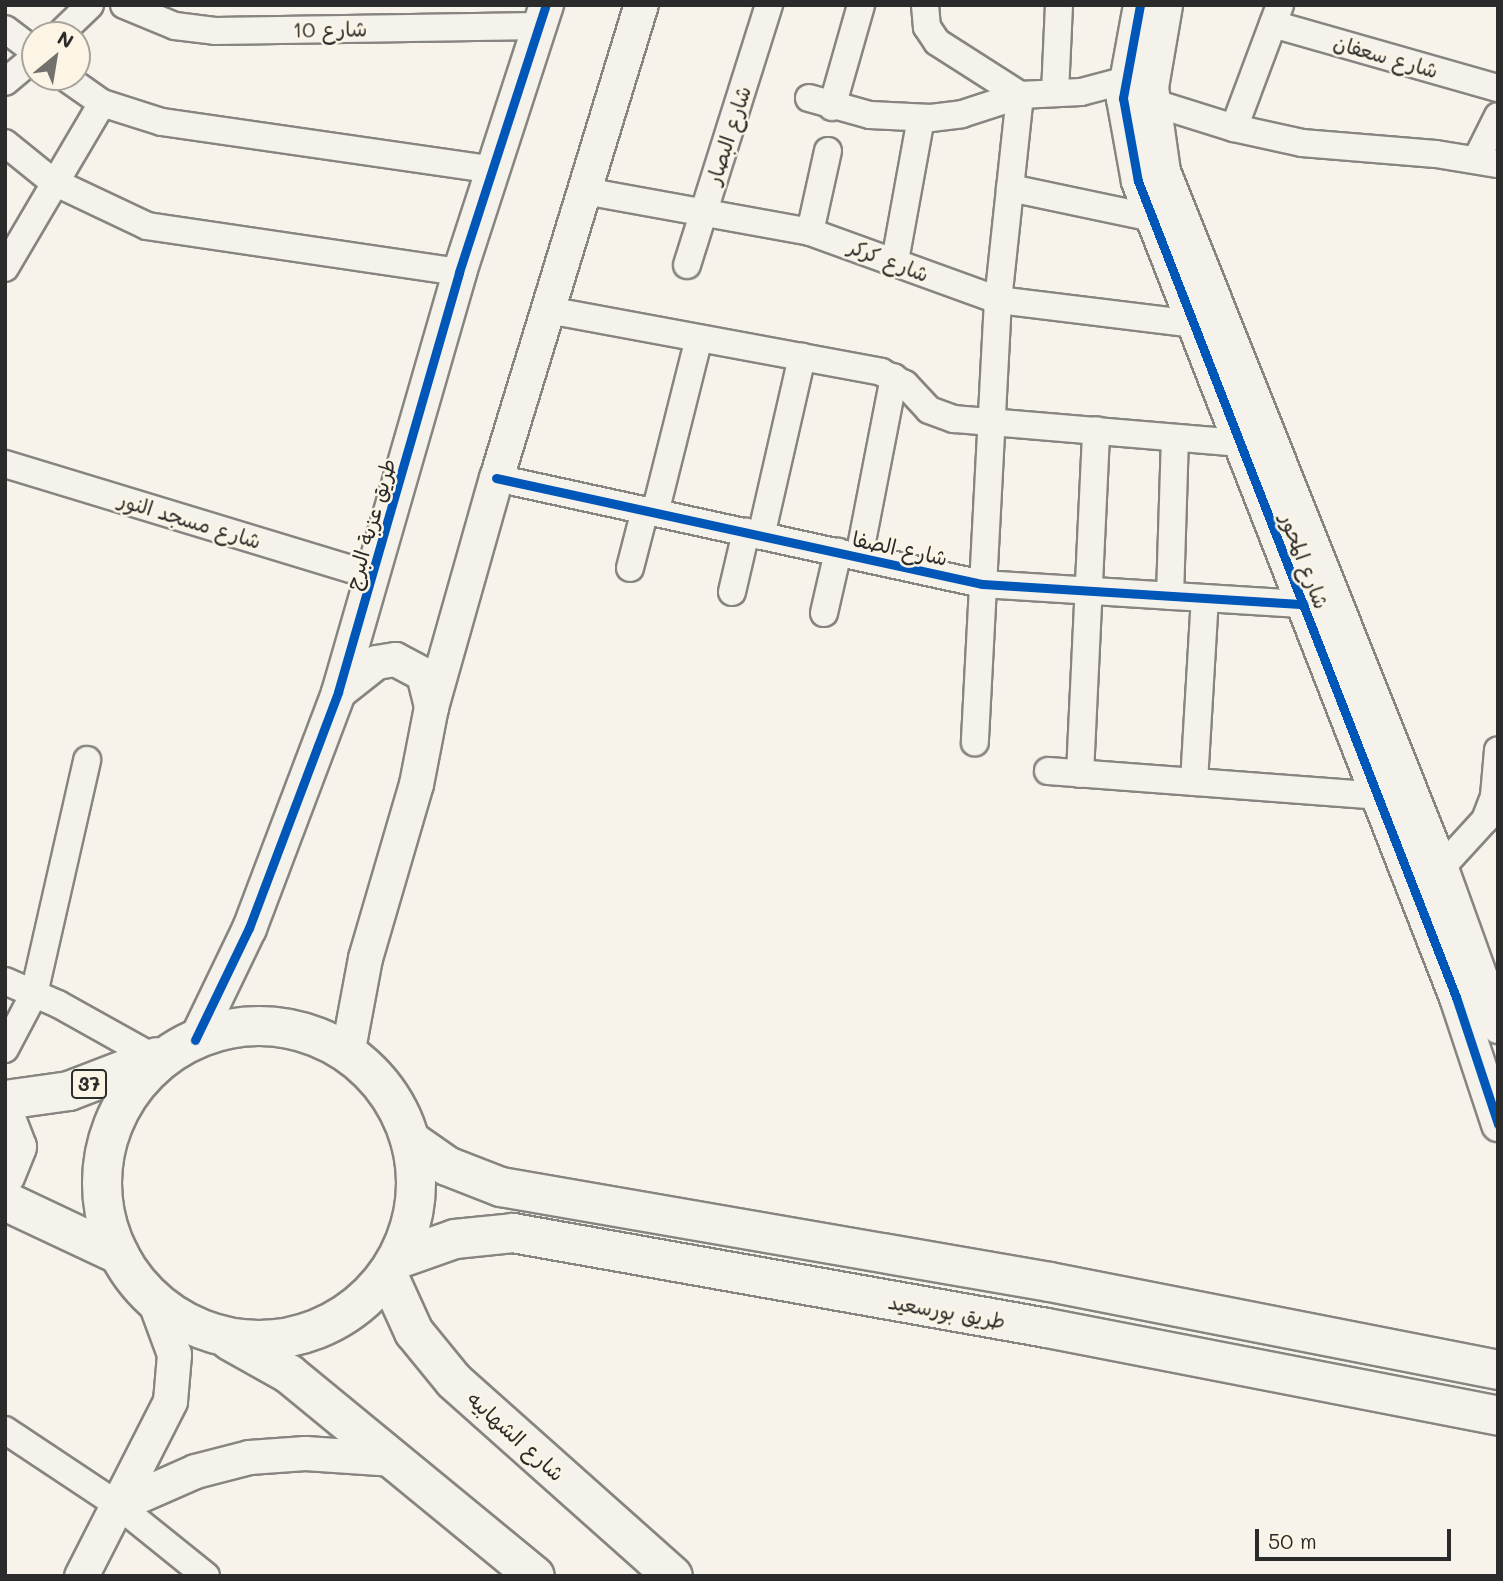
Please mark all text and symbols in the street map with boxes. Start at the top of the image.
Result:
street label: شارع 10 [293,16,367,42]
north arrow [21,21,91,91]
text: N [53,25,78,54]
street label: شارع سعفان [1331,29,1441,83]
street label: شارع البصار [700,83,756,187]
street label: شارع كركر [845,233,933,287]
street label: طريق عزبة البرج [339,455,401,593]
street label: شارع مسجد النور [116,486,264,554]
street label: شارع المحور [1275,510,1335,612]
street label: شارع الصفا [850,526,950,570]
road number: 37 [70,1068,108,1100]
street label: طريق بورسعيد [886,1288,1008,1334]
street label: شارع الشهابيه [462,1386,570,1486]
scale bar [1258,1514,1454,1558]
text: 50 m [1268,1527,1317,1554]

